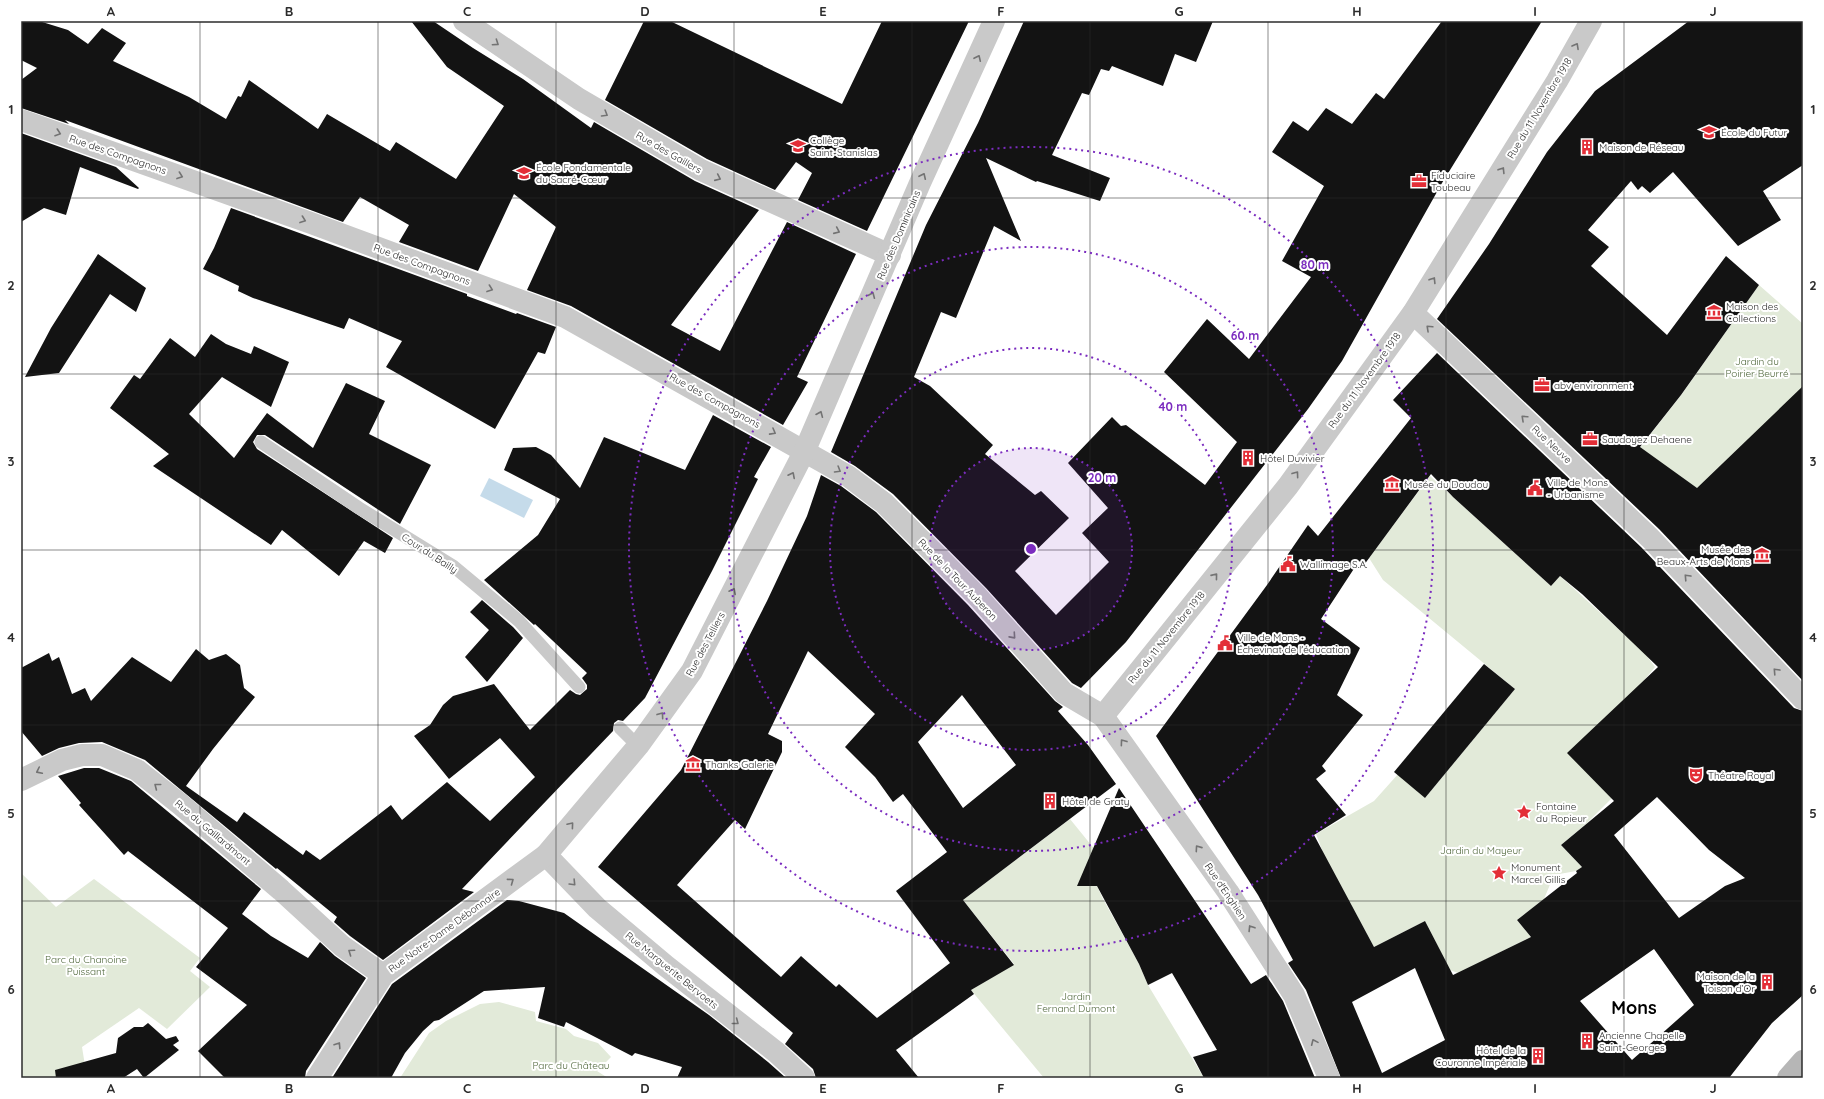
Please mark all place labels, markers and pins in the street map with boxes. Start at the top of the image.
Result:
school or university icon: École du Futur [1700,123,1718,141]
place label: École du Futur [1721,126,1787,139]
place label: Collège Saint-Stanislas [810,134,878,159]
school or university icon: Collège Saint-Stanislas [789,137,807,155]
building icon: Maison de Réseau [1578,138,1596,156]
place label: Maison de Réseau [1599,141,1683,154]
place label: École Fondamentale du Sacré-Cœur [536,161,631,186]
school or university icon: École Fondamentale du Sacré-Cœur [515,164,533,182]
place label: Fiduciaire Toubeau [1431,169,1476,194]
office icon: Fiduciaire Toubeau [1410,172,1428,190]
place label: Maison des Collections [1726,300,1778,325]
museum icon: Maison des Collections [1705,303,1723,321]
office icon: abv environment [1533,376,1551,394]
place label: abv environment [1554,379,1633,392]
office icon: Saudoyez Dehaene [1581,430,1599,448]
place label: Saudoyez Dehaene [1602,433,1692,446]
building icon: Hôtel Duvivier [1239,449,1257,467]
place label: Hôtel Duvivier [1260,452,1325,465]
museum icon: Musée du Doudou [1383,475,1401,493]
place label: Ville de Mons - Urbanisme [1547,476,1608,501]
place label: Musée du Doudou [1404,478,1488,491]
public building icon: Ville de Mons - Urbanisme [1526,479,1544,497]
centre of rings [1024,542,1038,556]
place label: Musée des Beaux-Arts de Mons [1657,543,1750,568]
museum icon: Musée des Beaux-Arts de Mons [1753,546,1771,564]
public building icon: Wallimage S.A. [1279,555,1297,573]
place label: Wallimage S.A. [1300,558,1368,571]
place label: Ville de Mons - Échevinat de l'éducation [1237,631,1349,656]
public building icon: Ville de Mons - Échevinat de l'éducation [1216,634,1234,652]
museum icon: Thanks Galerie [684,755,702,773]
place label: Thanks Galerie [705,758,774,771]
theatre icon: Théatre Royal [1687,766,1705,784]
place label: Théatre Royal [1708,769,1774,782]
building icon: Hôtel de Graty [1041,792,1059,810]
place label: Hôtel de Graty [1062,795,1130,808]
place label: Fontaine du Ropieur [1536,800,1587,825]
place icon: Fontaine du Ropieur [1515,803,1533,821]
place label: Monument Marcel Gillis [1511,861,1566,886]
place icon: Monument Marcel Gillis [1490,864,1508,882]
place label: Maison de la Toison d’Or [1696,970,1755,995]
building icon: Maison de la Toison d’Or [1758,973,1776,991]
place label: Ancienne Chapelle Saint-Georges [1599,1029,1685,1054]
building icon: Ancienne Chapelle Saint-Georges [1578,1032,1596,1050]
place label: Hôtel de la Couronne Impériale [1435,1044,1526,1069]
building icon: Hôtel de la Couronne Impériale [1529,1047,1547,1065]

